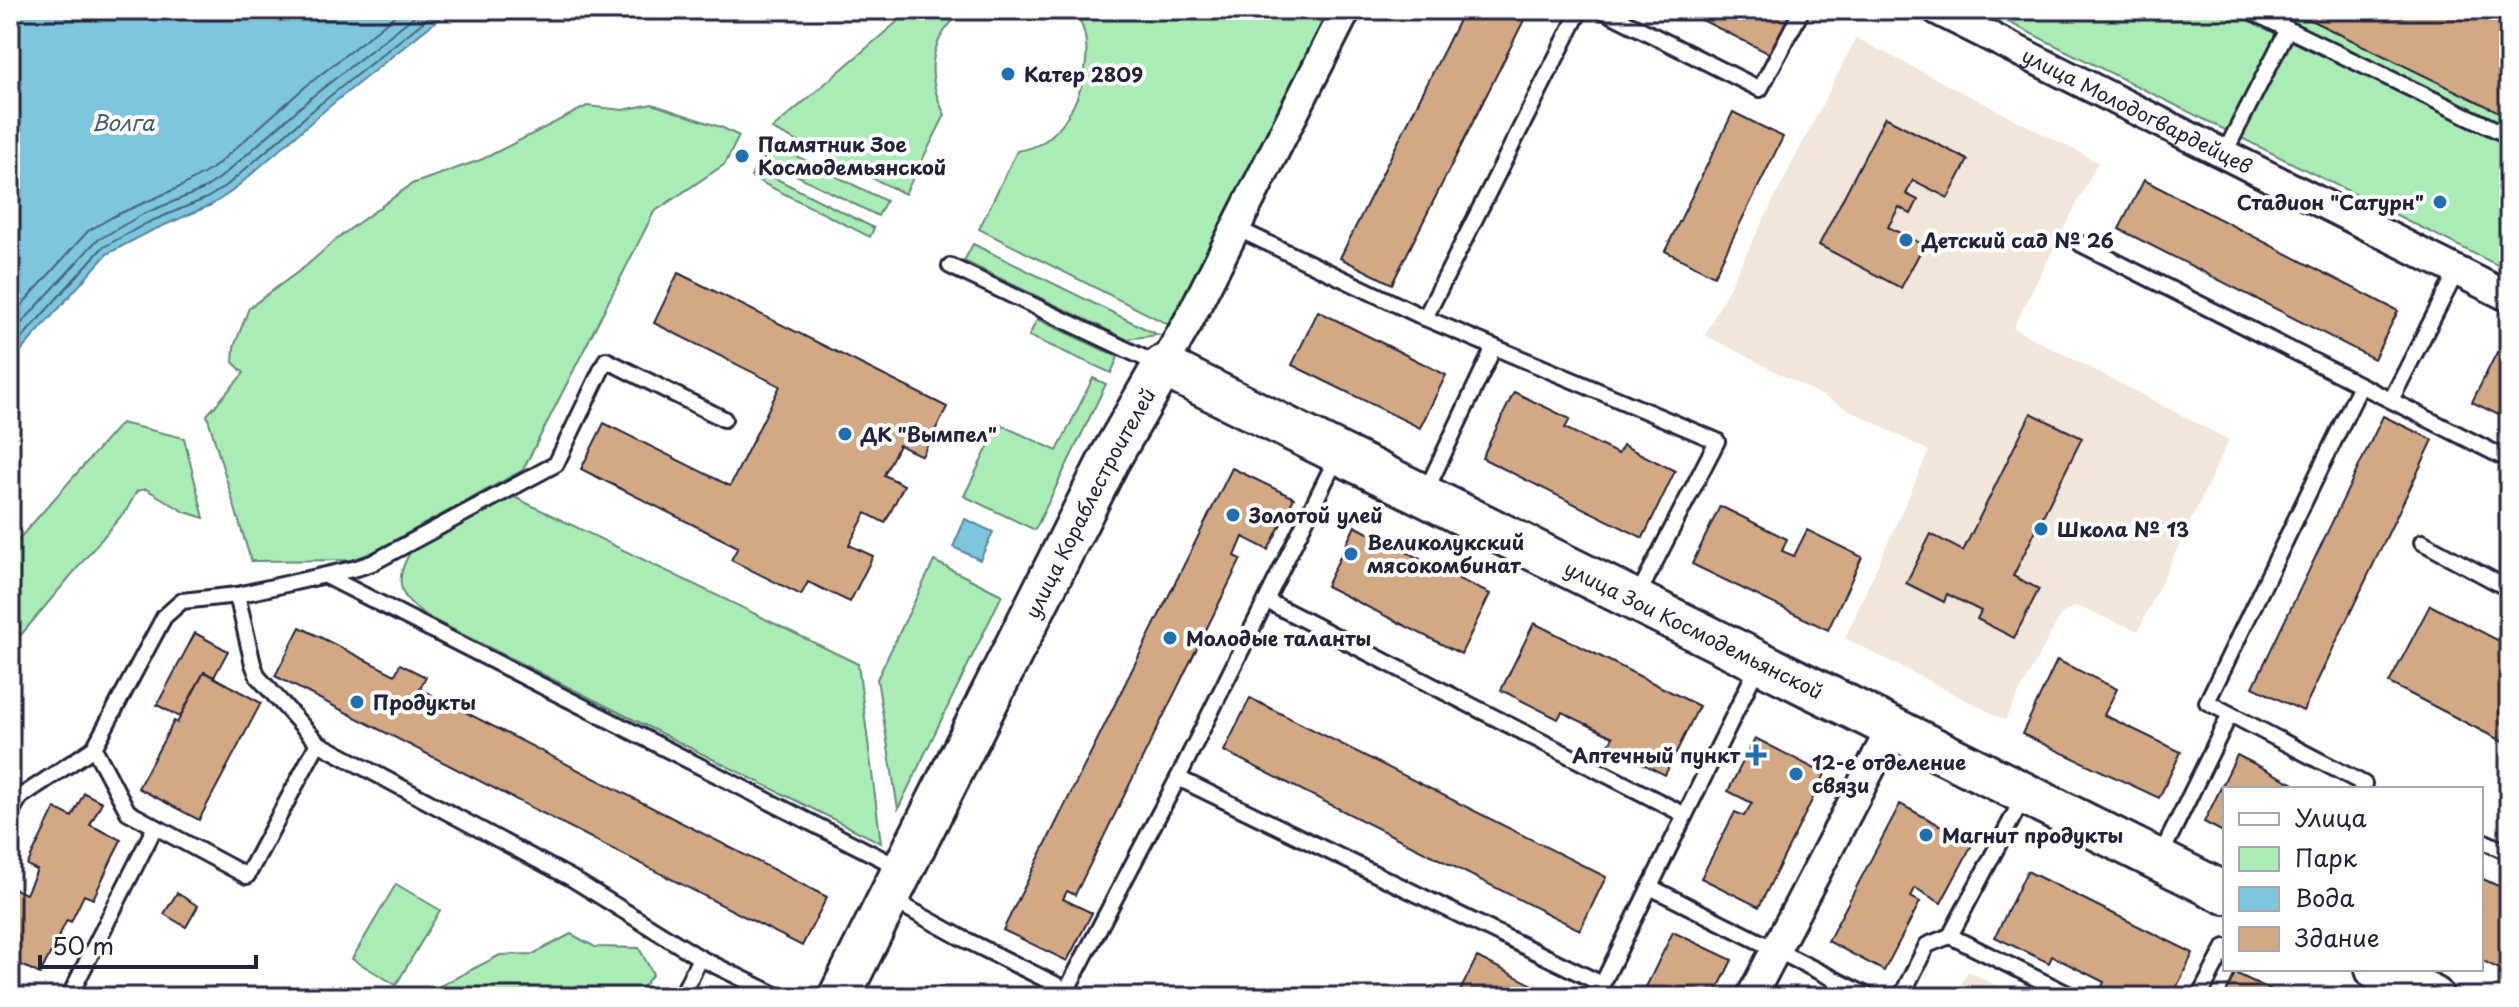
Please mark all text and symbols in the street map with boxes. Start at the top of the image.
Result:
street label: улица Молодогвардейцев [2017,40,2258,181]
place label: Катер 2809 [1024,59,1143,89]
marker: Катер 2809 [999,65,1017,83]
water label: Волга [92,105,156,138]
place label: Памятник Зое Космодемьянской [758,129,946,182]
marker: Памятник Зое Космодемьянской [733,147,751,165]
place label: Стадион "Сатурн" [2237,187,2424,217]
marker: Стадион "Сатурн" [2431,193,2449,211]
place label: Детский сад № 26 [1921,225,2114,255]
marker: Детский сад № 26 [1897,231,1915,249]
street label: улица Кораблестроителей [1017,382,1162,623]
place label: ДК "Вымпел" [860,419,997,449]
marker: ДК "Вымпел" [836,425,854,443]
place label: Золотой улей [1248,500,1383,530]
marker: Золотой улей [1224,506,1242,524]
place label: Школа № 13 [2057,514,2189,544]
marker: Школа № 13 [2032,520,2050,538]
place label: Великолукский мясокомбинат [1367,527,1524,580]
marker: Великолукский мясокомбинат [1342,545,1360,563]
street label: улица Зои Космодемьянской [1559,553,1828,706]
place label: Молодые таланты [1186,623,1371,653]
marker: Молодые таланты [1161,629,1179,647]
place label: Продукты [373,687,476,717]
marker: Продукты [348,693,366,711]
place label: Аптечный пункт [1572,740,1741,770]
marker: Аптечный пункт [1747,746,1765,764]
place label: 12-е отделение связи [1812,747,1966,800]
marker: 12-е отделение связи [1787,765,1805,783]
legend [2223,787,2483,971]
text: Улица [2295,799,2367,835]
place label: Магнит продукты [1942,820,2123,850]
marker: Магнит продукты [1917,826,1935,844]
text: Парк [2295,839,2358,875]
text: Вода [2295,879,2354,915]
scale bar [40,919,256,969]
text: Здание [2295,919,2380,955]
text: 50 m [52,927,114,963]

